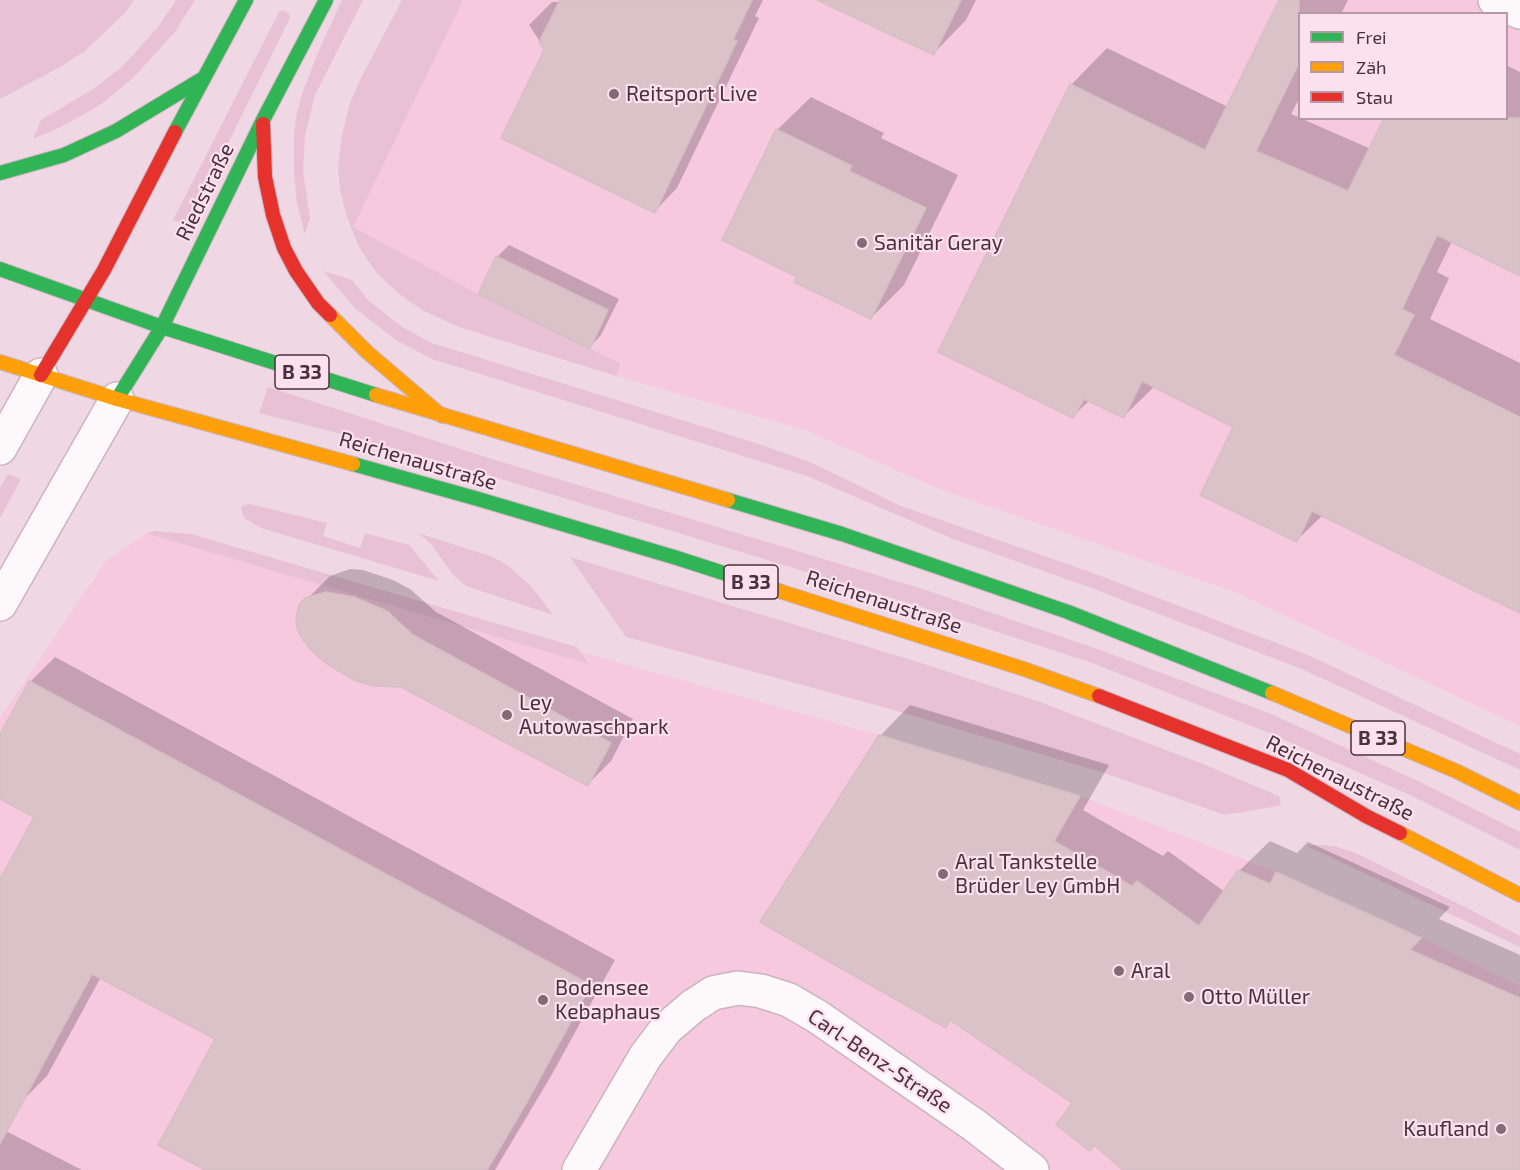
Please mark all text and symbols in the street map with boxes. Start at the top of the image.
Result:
legend [1298,12,1508,120]
text: Frei [1356,26,1387,48]
text: Zäh [1356,56,1387,78]
place label: Reitsport Live [626,81,758,107]
text: Stau [1356,86,1393,108]
marker: Reitsport Live [607,87,621,101]
street label: Riedstraße [171,139,239,245]
place label: Sanitär Geray [874,230,1003,256]
marker: Sanitär Geray [855,236,869,250]
road number: B 33 [275,355,329,389]
street label: Reichenaustraße [336,426,500,496]
road number: B 33 [724,565,778,599]
street label: Reichenaustraße [803,565,965,639]
place label: Ley Autowaschpark [519,690,669,740]
marker: Ley Autowaschpark [500,708,514,722]
road number: B 33 [1351,721,1405,755]
street label: Reichenaustraße [1262,730,1418,826]
place label: Aral Tankstelle Brüder Ley GmbH [955,849,1120,899]
marker: Aral Tankstelle Brüder Ley GmbH [936,867,950,881]
place label: Aral [1131,958,1170,984]
marker: Aral [1112,964,1126,978]
place label: Bodensee Kebaphaus [555,975,660,1025]
place label: Otto Müller [1201,984,1310,1010]
marker: Otto Müller [1182,990,1196,1004]
marker: Bodensee Kebaphaus [536,993,550,1007]
street label: Carl-Benz-Straße [803,1004,957,1118]
place label: Kaufland [1403,1116,1489,1142]
marker: Kaufland [1494,1122,1508,1136]

